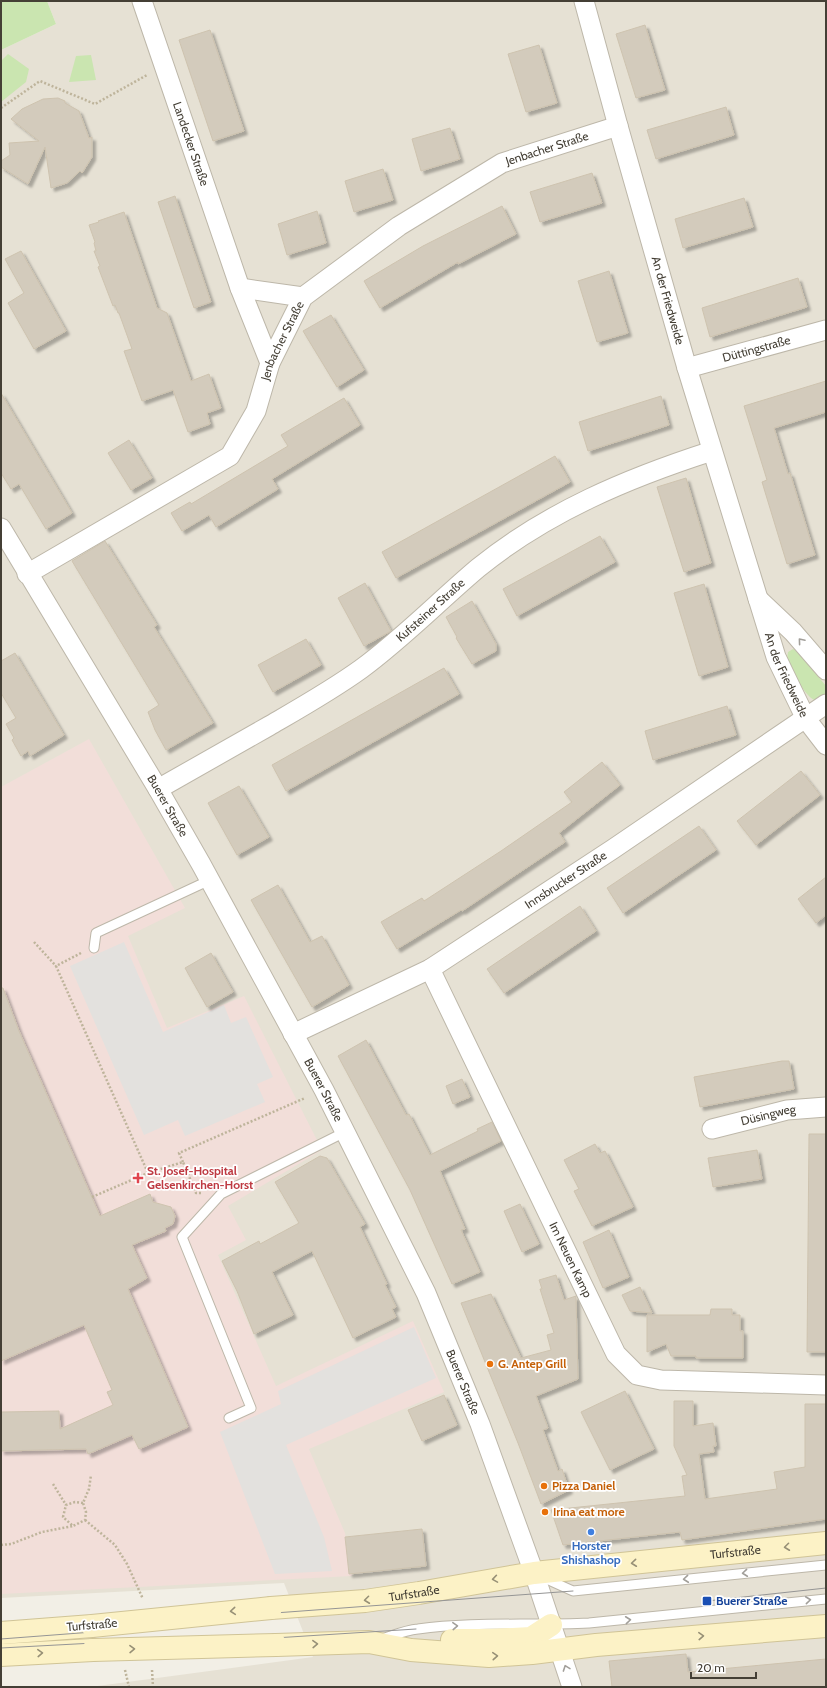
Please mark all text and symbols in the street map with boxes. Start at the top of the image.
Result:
street label: Landecker Straße [170,100,213,188]
street label: Jenbacher Straße [503,128,590,169]
street label: An der Friedweide [649,254,688,346]
street label: Jenbacher Straße [257,298,307,383]
street label: Düttingstraße [721,332,792,365]
street label: Kufsteiner Straße [393,575,468,645]
street label: An der Friedweide [762,631,812,720]
one-way arrow [798,638,805,645]
street label: Buerer Straße [144,772,192,839]
street label: Innsbrucker Straße [522,847,609,912]
street label: Buerer Straße [301,1055,347,1124]
street label: Düsingweg [739,1101,797,1128]
place label: St. Josef-Hospital Gelsenkirchen-Horst [147,1163,253,1192]
marker: St. Josef-Hospital Gelsenkirchen-Horst [132,1172,144,1184]
street label: Im Neuen Kamp [546,1219,596,1300]
street label: Buerer Straße [443,1347,483,1417]
place label: G. Antep Grill [498,1356,566,1371]
marker: G. Antep Grill [485,1359,495,1369]
place label: Pizza Daniel [552,1478,615,1493]
marker: Pizza Daniel [539,1481,549,1491]
place label: Irina eat more [553,1504,625,1519]
marker: Irina eat more [540,1507,550,1517]
marker: Horster Shishashop [586,1527,596,1537]
place label: Horster Shishashop [561,1538,621,1567]
street label: Turfstraße [709,1542,761,1562]
one-way arrow [784,1543,790,1552]
one-way arrow [631,1558,637,1567]
one-way arrow [742,1569,748,1578]
one-way arrow [492,1575,498,1583]
one-way arrow [683,1575,689,1584]
street label: Turfstraße [388,1582,441,1604]
place label: Buerer Straße [716,1593,787,1608]
marker: Buerer Straße [701,1595,713,1607]
one-way arrow [364,1596,370,1605]
one-way arrow [805,1596,811,1605]
one-way arrow [230,1606,236,1615]
street label: Turfstraße [66,1615,118,1634]
one-way arrow [625,1616,631,1625]
one-way arrow [452,1622,458,1630]
one-way arrow [698,1632,704,1641]
one-way arrow [312,1640,318,1648]
one-way arrow [129,1645,135,1653]
one-way arrow [37,1649,43,1658]
one-way arrow [492,1651,498,1660]
scale bar [691,1654,756,1680]
text: 20 m [697,1660,725,1675]
one-way arrow [562,1665,570,1672]

